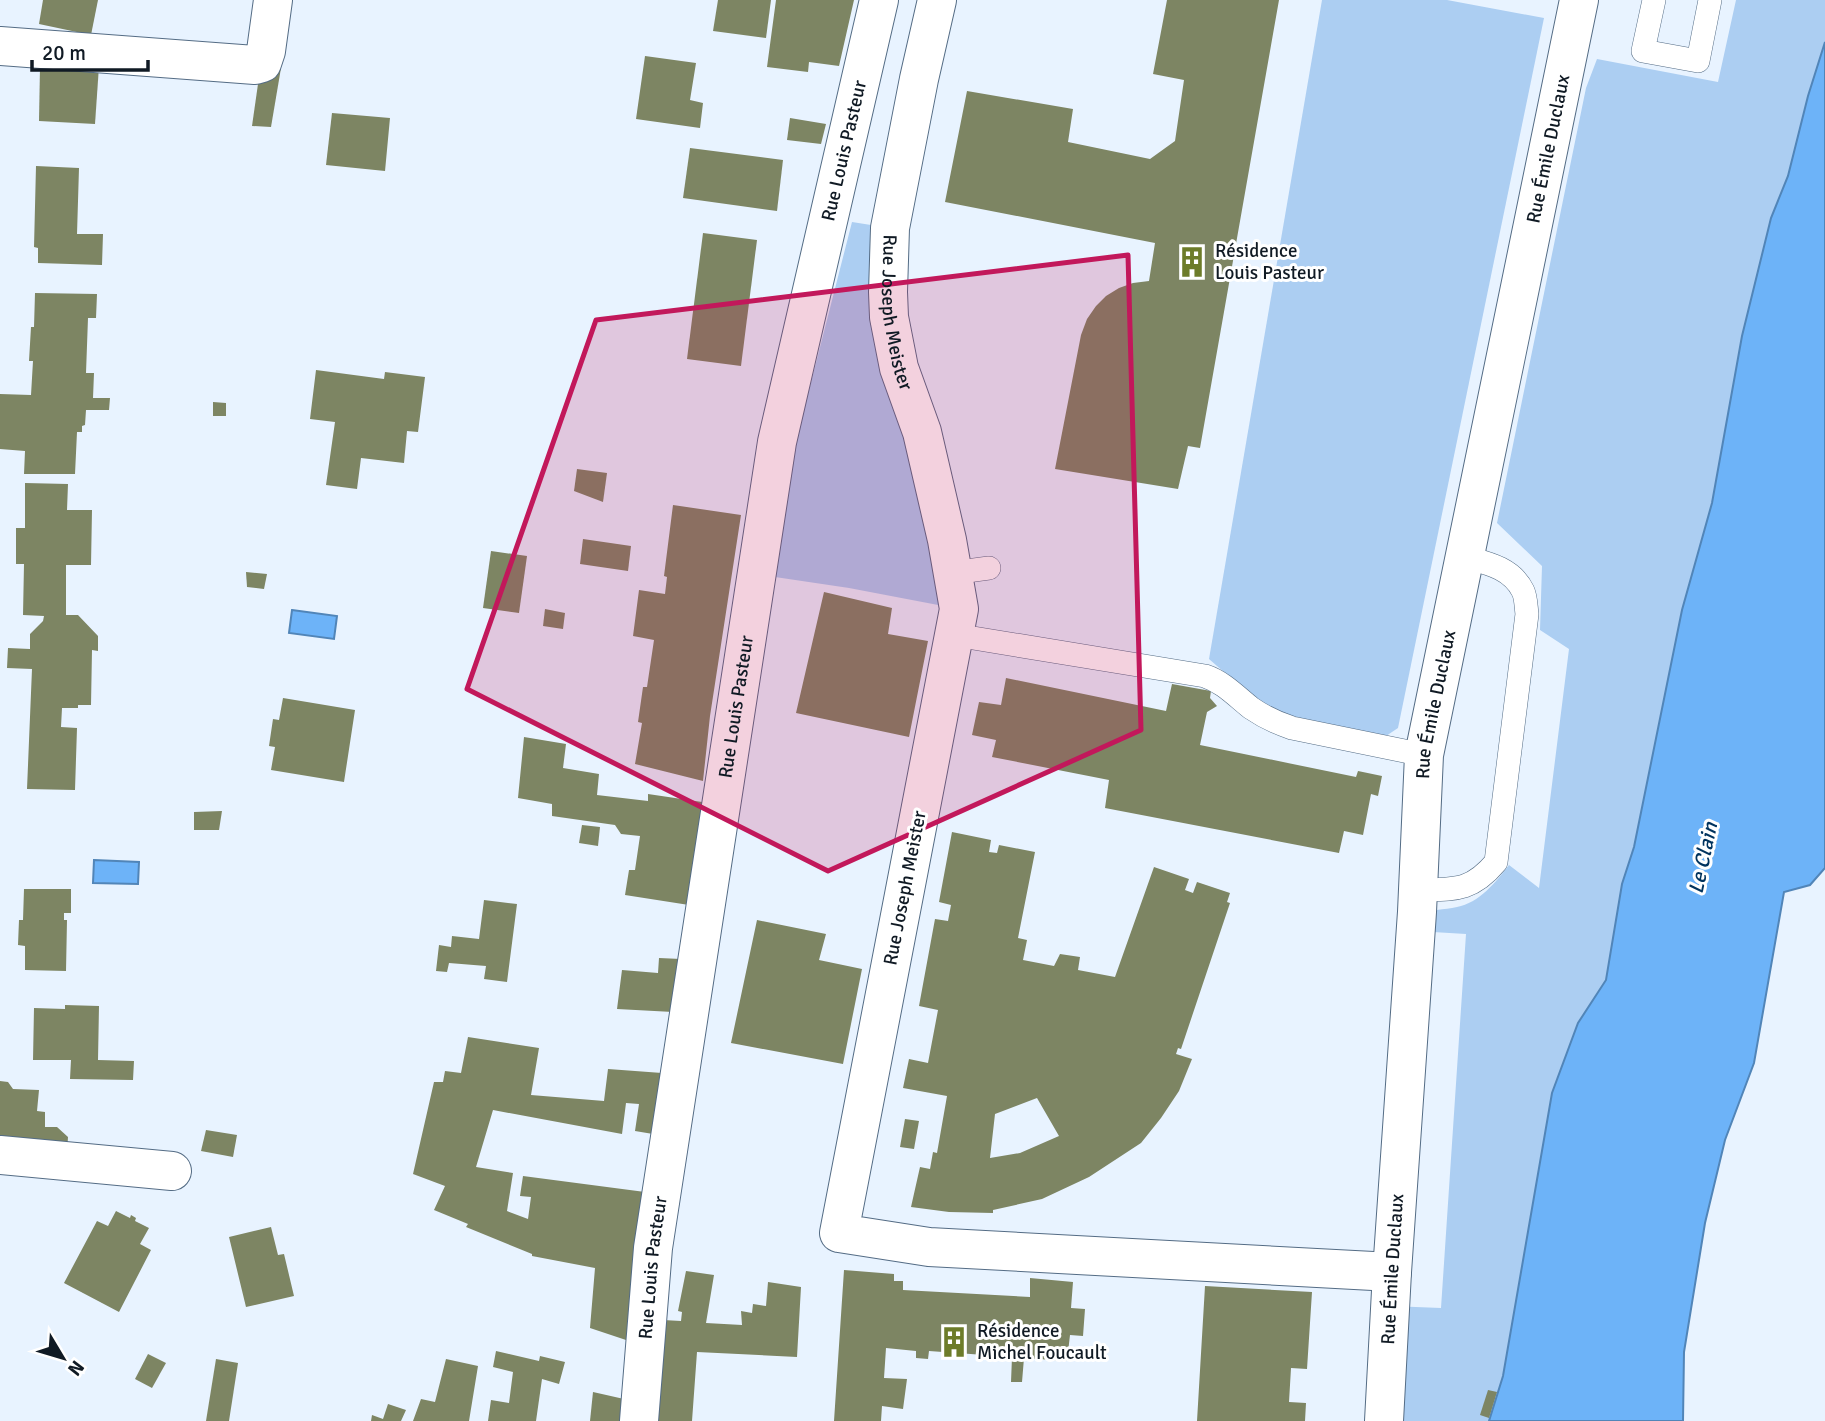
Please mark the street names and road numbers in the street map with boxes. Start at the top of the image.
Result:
street label: Rue Émile Duclaux [1521,72,1575,225]
street label: Rue Louis Pasteur [816,78,872,224]
street label: Rue Joseph Meister [876,234,918,394]
street label: Rue Émile Duclaux [1411,628,1461,779]
street label: Rue Louis Pasteur [713,634,759,780]
street label: Rue Joseph Meister [878,809,932,967]
street label: Rue Émile Duclaux [1376,1193,1409,1345]
street label: Rue Louis Pasteur [634,1194,673,1340]

